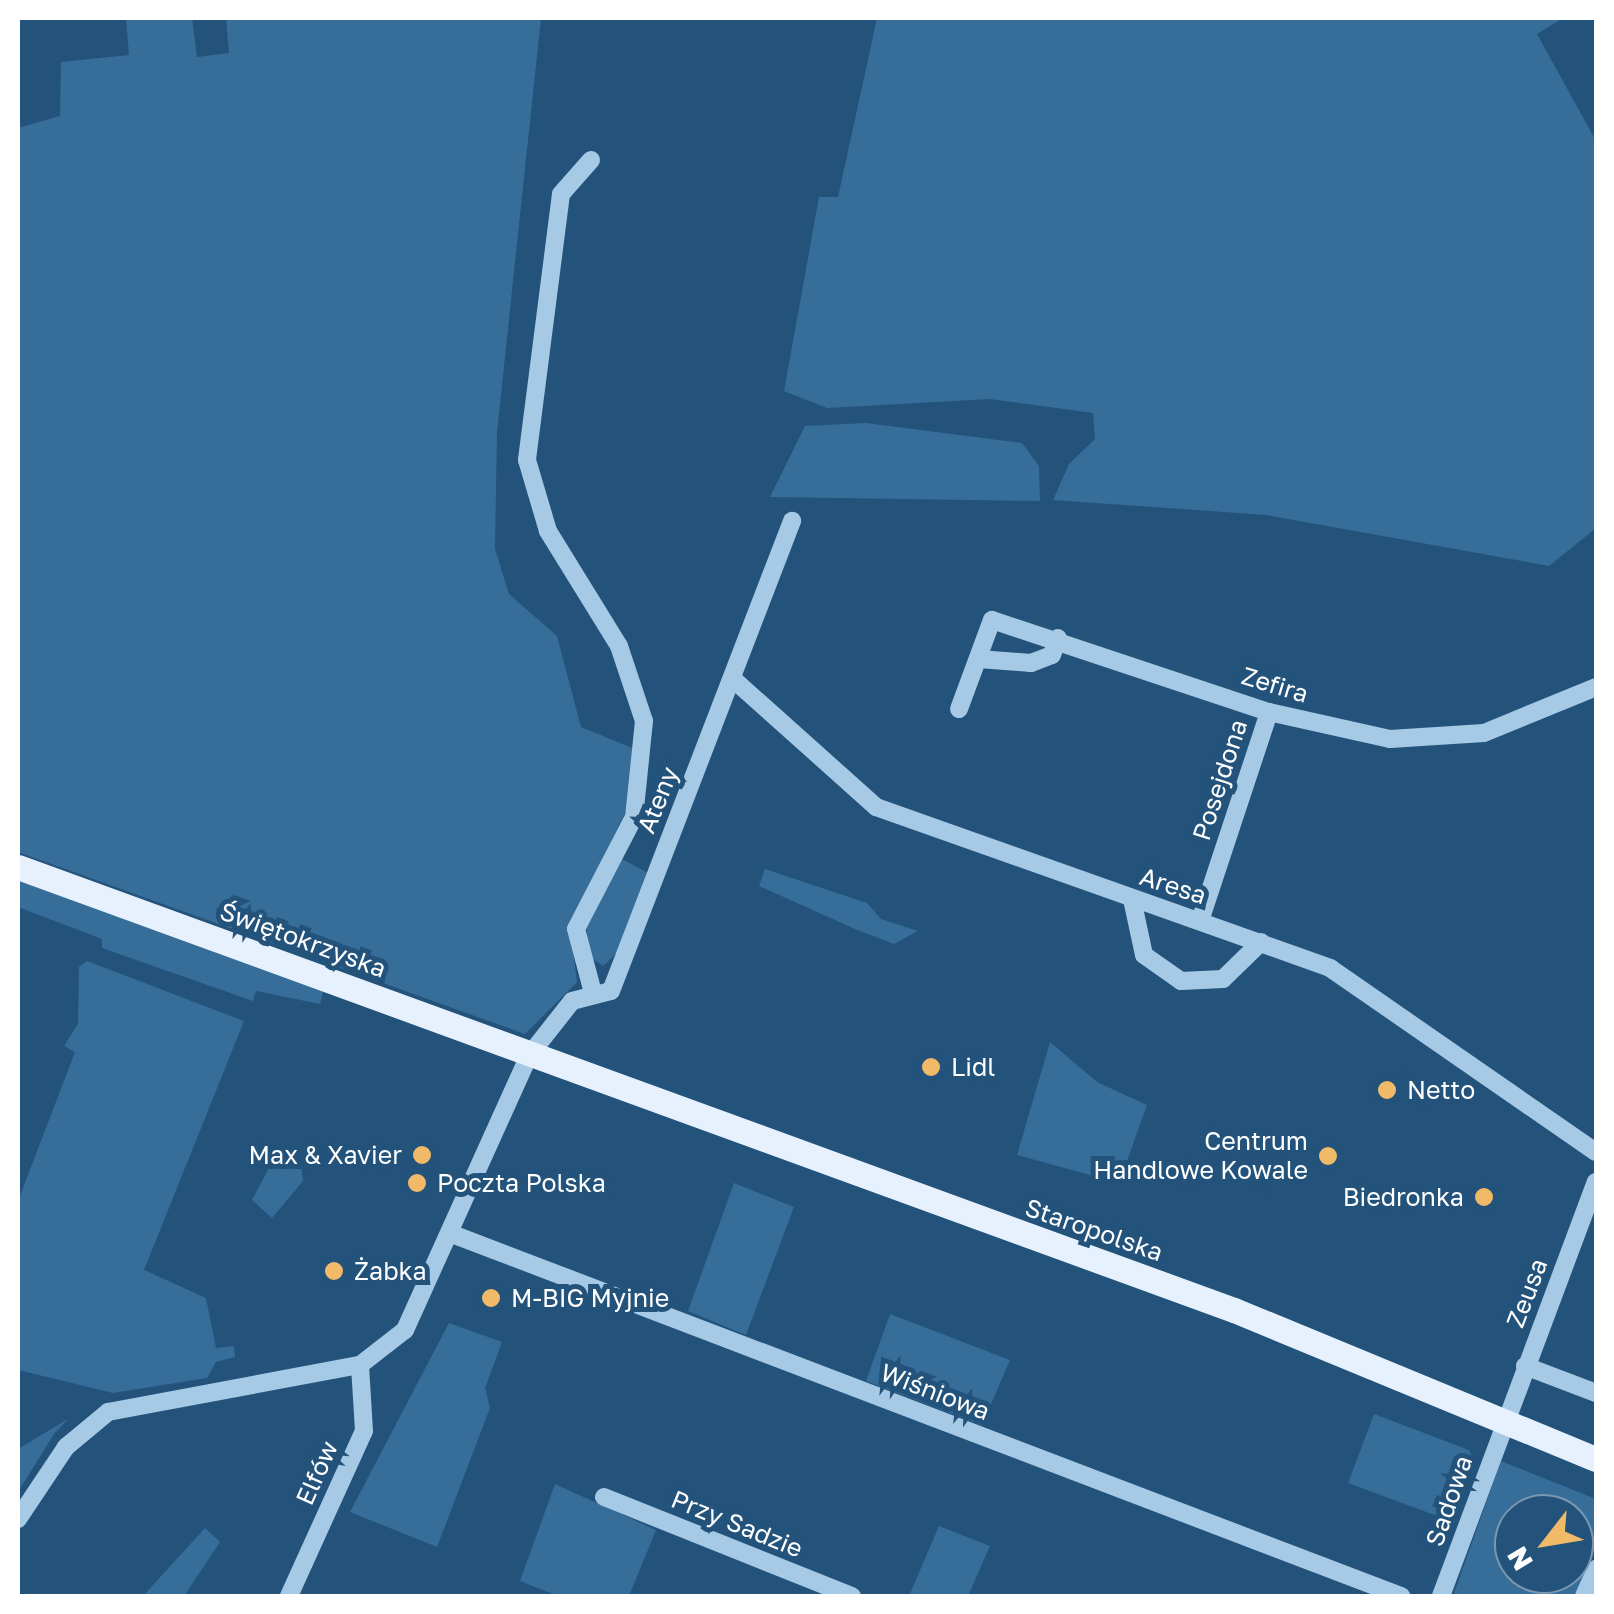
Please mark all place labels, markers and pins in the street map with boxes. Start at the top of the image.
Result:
place label: Lidl [951,1052,995,1082]
marker: Lidl [920,1056,942,1078]
place label: Netto [1407,1075,1475,1105]
marker: Netto [1376,1079,1398,1101]
place label: Centrum Handlowe Kowale [1093,1127,1308,1186]
place label: Max & Xavier [249,1140,402,1170]
marker: Max & Xavier [411,1144,433,1166]
marker: Centrum Handlowe Kowale [1317,1145,1339,1167]
place label: Poczta Polska [437,1168,606,1198]
marker: Poczta Polska [406,1172,428,1194]
place label: Biedronka [1343,1182,1464,1212]
marker: Biedronka [1473,1186,1495,1208]
place label: Żabka [354,1256,426,1286]
marker: Żabka [323,1260,345,1282]
place label: M-BIG Myjnie [511,1283,669,1313]
marker: M-BIG Myjnie [480,1287,502,1309]

